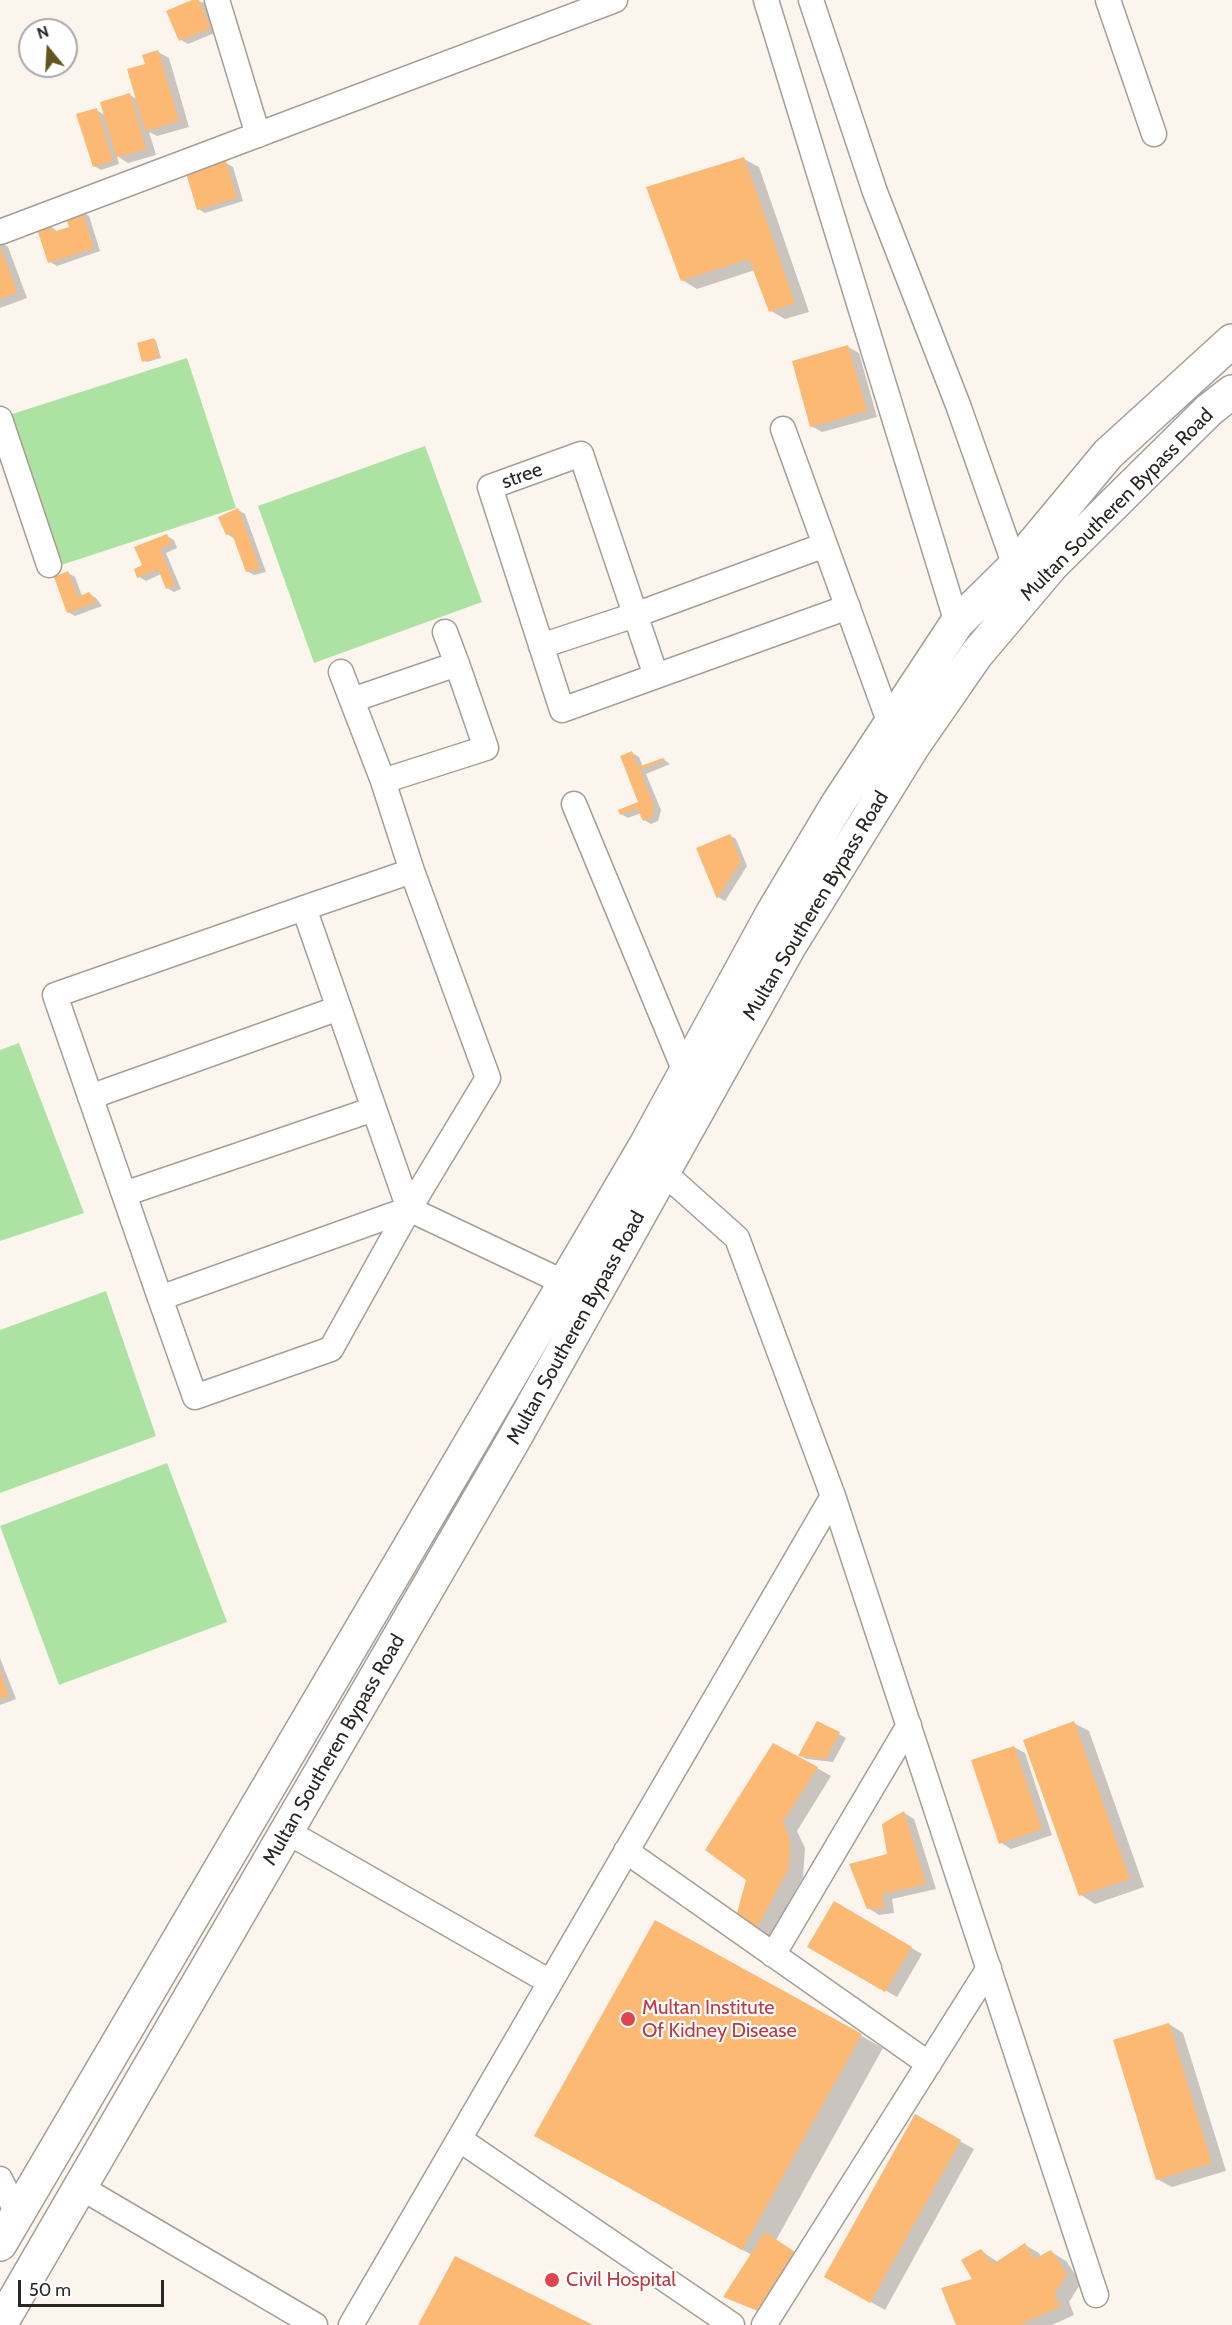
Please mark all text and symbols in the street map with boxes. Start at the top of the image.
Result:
north arrow [18,18,78,78]
text: N [35,22,51,43]
street label: Multan Southeren Bypass Road [1016,404,1218,606]
street label: stree [498,458,546,494]
street label: Multan Southeren Bypass Road [738,787,894,1025]
street label: Multan Southeren Bypass Road [502,1207,650,1449]
street label: Multan Southeren Bypass Road [258,1630,410,1870]
place label: Multan Institute Of Kidney Disease [642,1996,797,2043]
marker: Multan Institute Of Kidney Disease [619,2010,637,2028]
scale bar [21,2268,166,2306]
place label: Civil Hospital [566,2268,676,2292]
marker: Civil Hospital [543,2271,561,2289]
text: 50 m [29,2279,71,2301]

